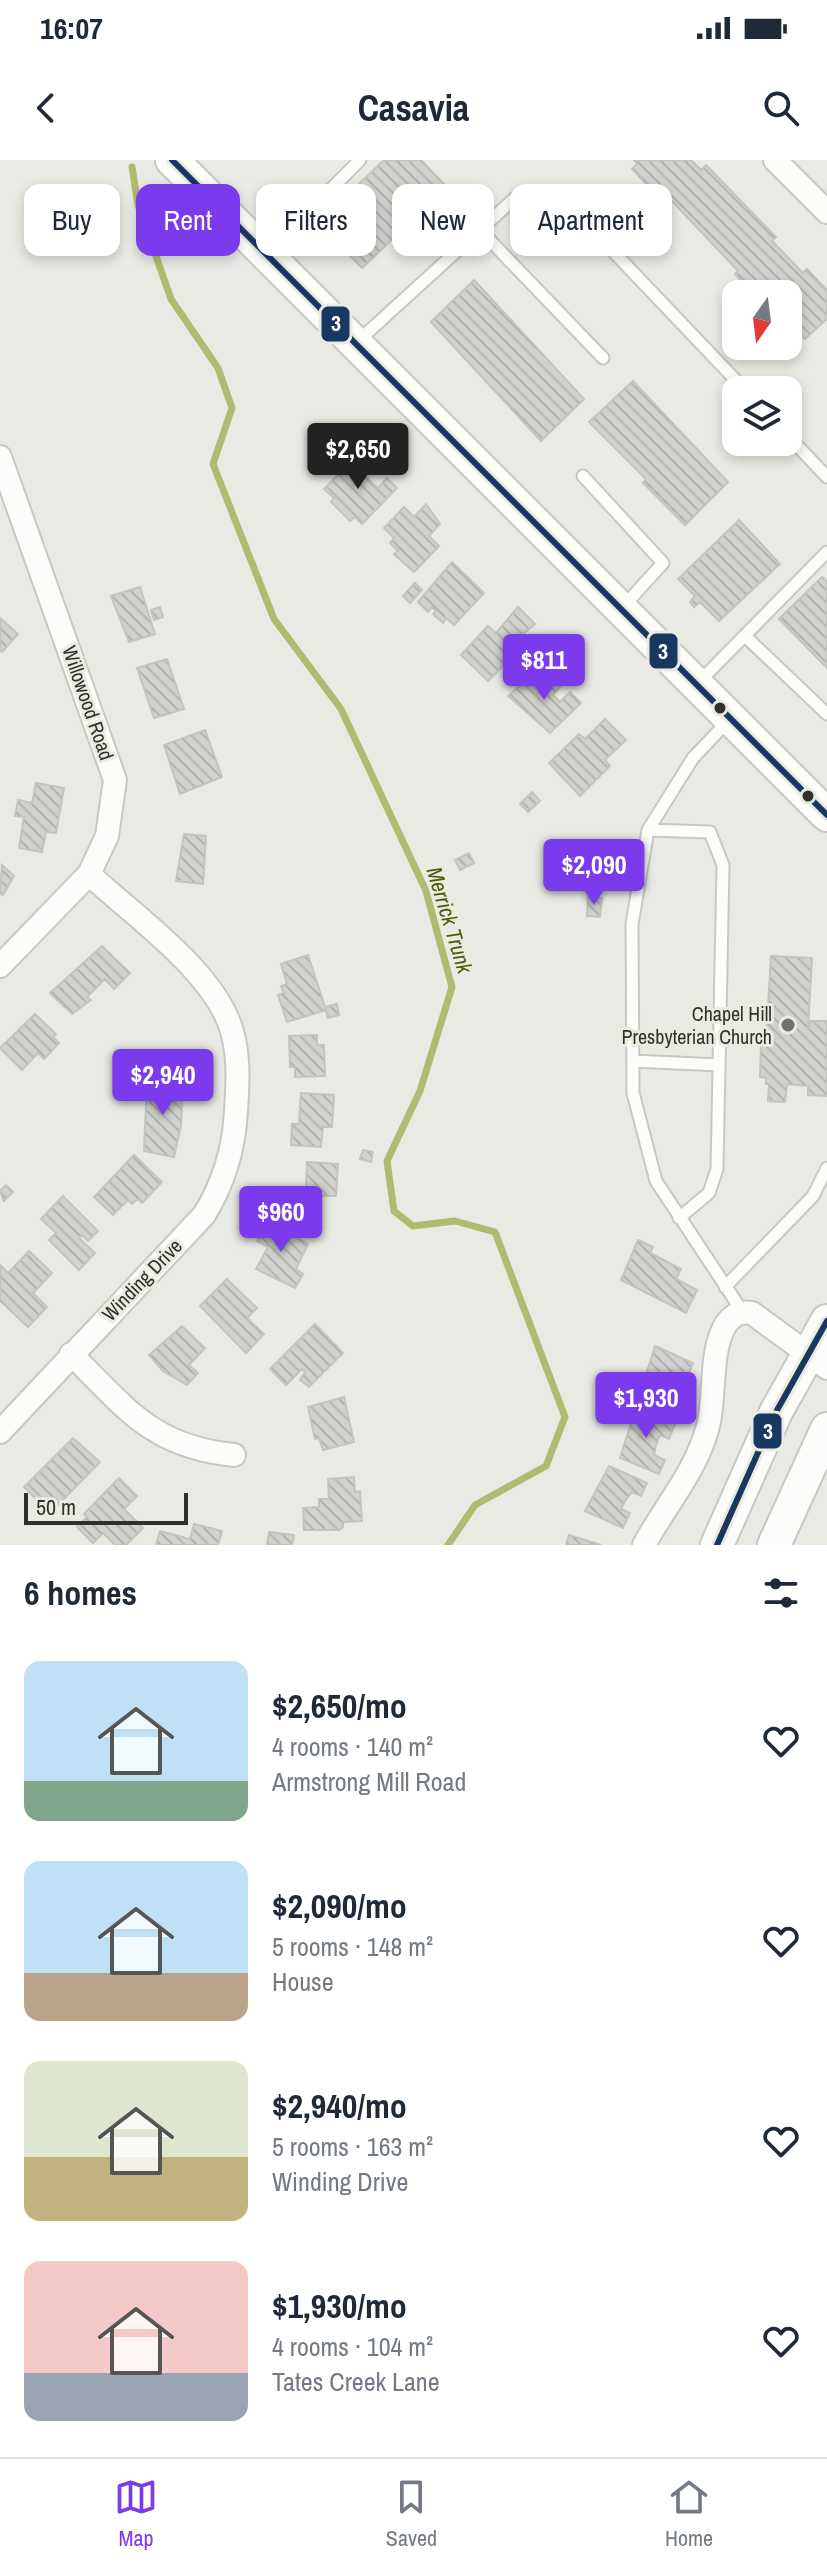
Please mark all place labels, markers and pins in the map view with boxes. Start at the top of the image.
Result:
pin: $2,650 [293,423,423,491]
pin: $811 [497,634,591,702]
unlabelled marker [712,700,728,716]
unlabelled marker [800,788,816,804]
pin: $2,090 [529,839,659,907]
place label: Chapel Hill Presbyterian Church [622,1000,772,1050]
marker: Chapel Hill Presbyterian Church [779,1016,797,1034]
pin: $2,940 [98,1049,228,1117]
pin: $960 [234,1186,328,1254]
pin: $1,930 [581,1372,711,1440]

